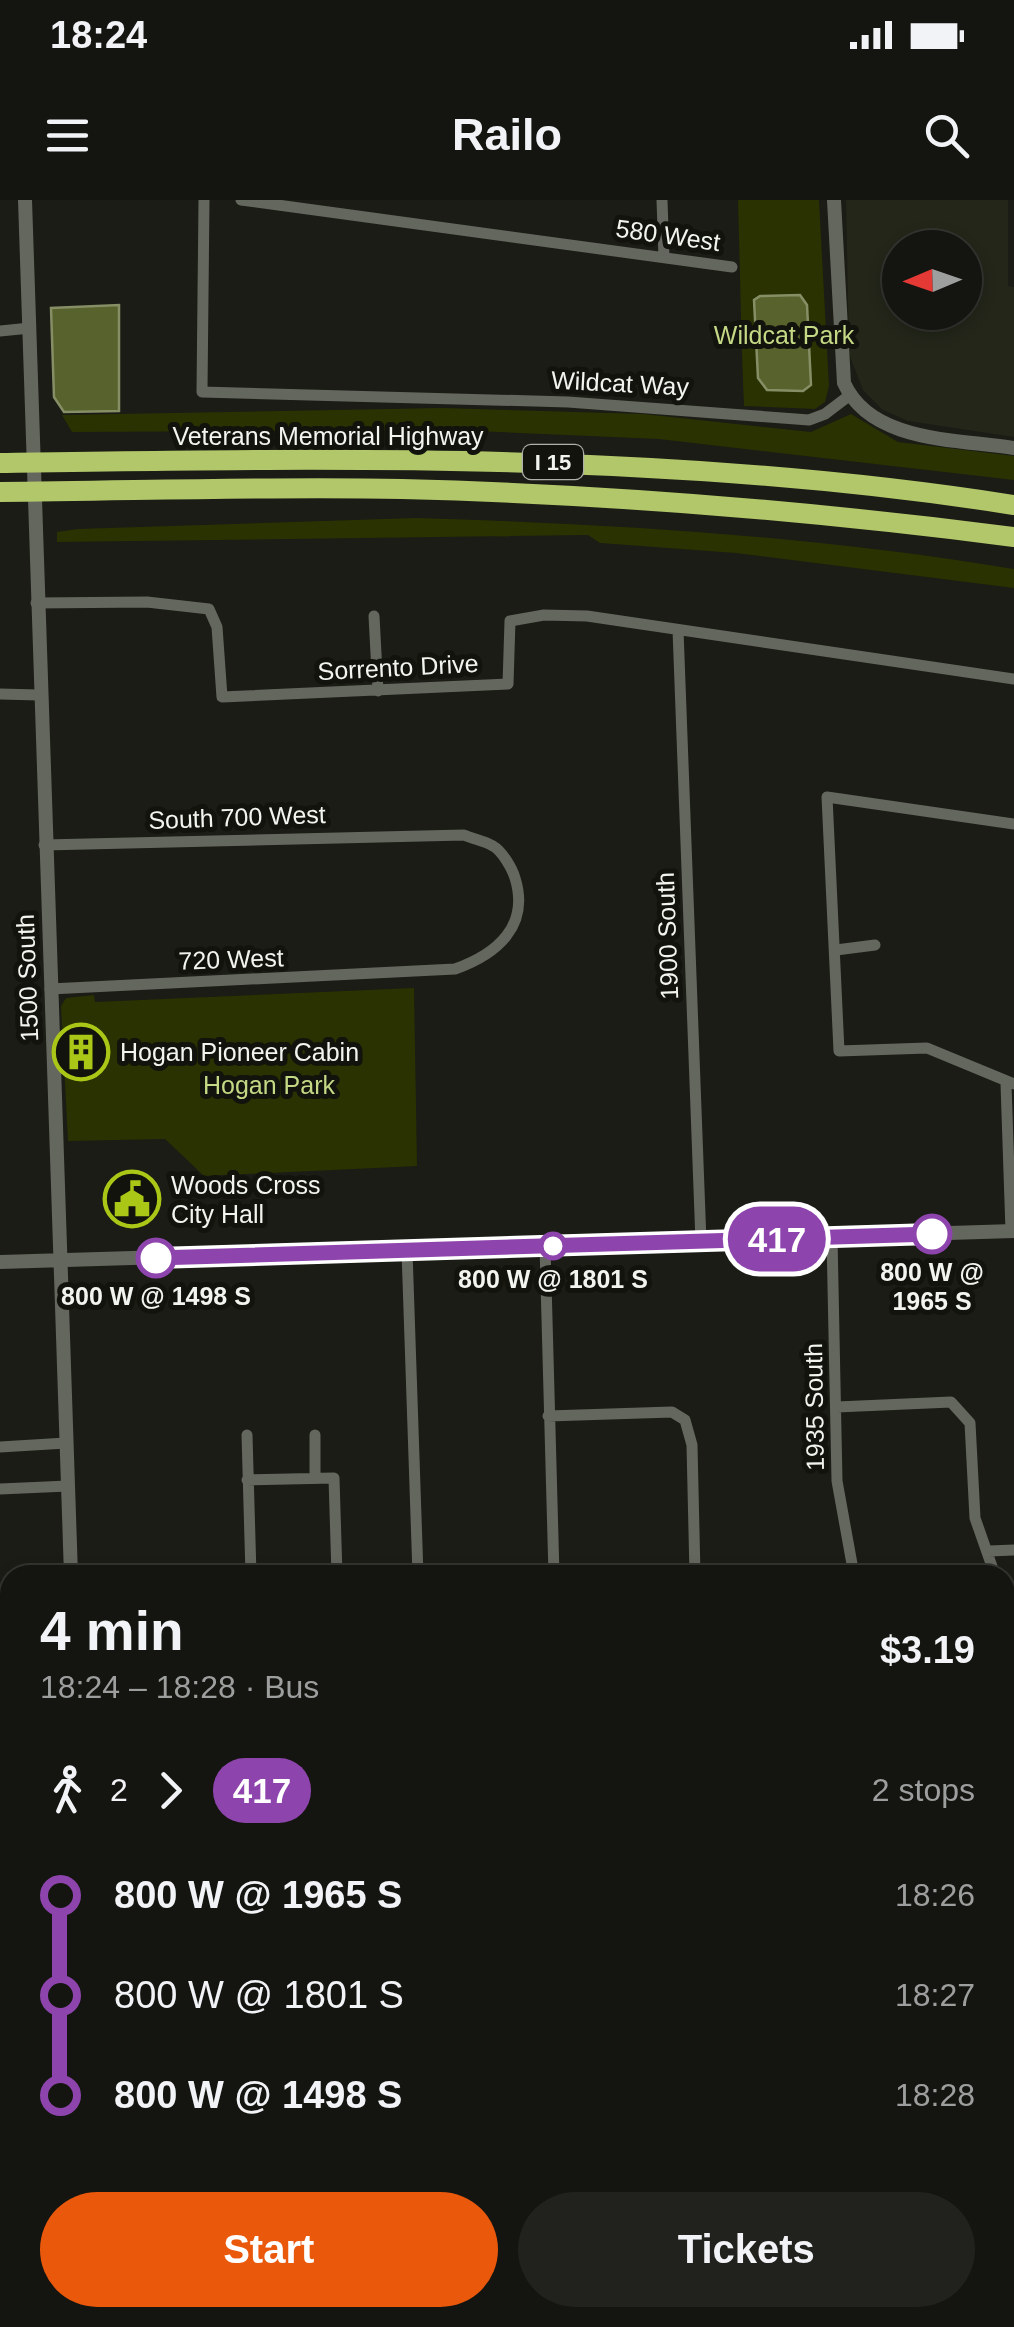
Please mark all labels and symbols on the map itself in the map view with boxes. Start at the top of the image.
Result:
street label: 580 West [614,214,722,256]
north arrow [882,230,982,330]
park label: Wildcat Park [714,321,855,349]
street label: Wildcat Way [550,365,690,401]
street label: Veterans Memorial Highway [172,422,484,450]
road number: I 15 [523,445,583,479]
street label: Sorrento Drive [317,649,479,685]
street label: South 700 West [148,800,326,834]
street label: 1900 South [651,872,683,1000]
street label: 1500 South [11,914,43,1042]
street label: 720 West [178,943,284,975]
building icon: Hogan Pioneer Cabin [51,1022,111,1082]
place label: Hogan Pioneer Cabin [120,1038,359,1066]
park label: Hogan Park [203,1071,336,1099]
public building icon: Woods Cross City Hall [102,1169,162,1229]
place label: Woods Cross City Hall [171,1171,321,1228]
line badge: 417 [720,1206,834,1272]
marker: 800 W @ 1965 S [913,1215,951,1253]
marker: 800 W @ 1801 S [540,1233,566,1259]
marker: 800 W @ 1498 S [137,1239,175,1277]
place label: 800 W @ 1965 S [880,1258,984,1315]
place label: 800 W @ 1801 S [458,1265,648,1293]
place label: 800 W @ 1498 S [61,1282,251,1310]
street label: 1935 South [799,1343,829,1471]

